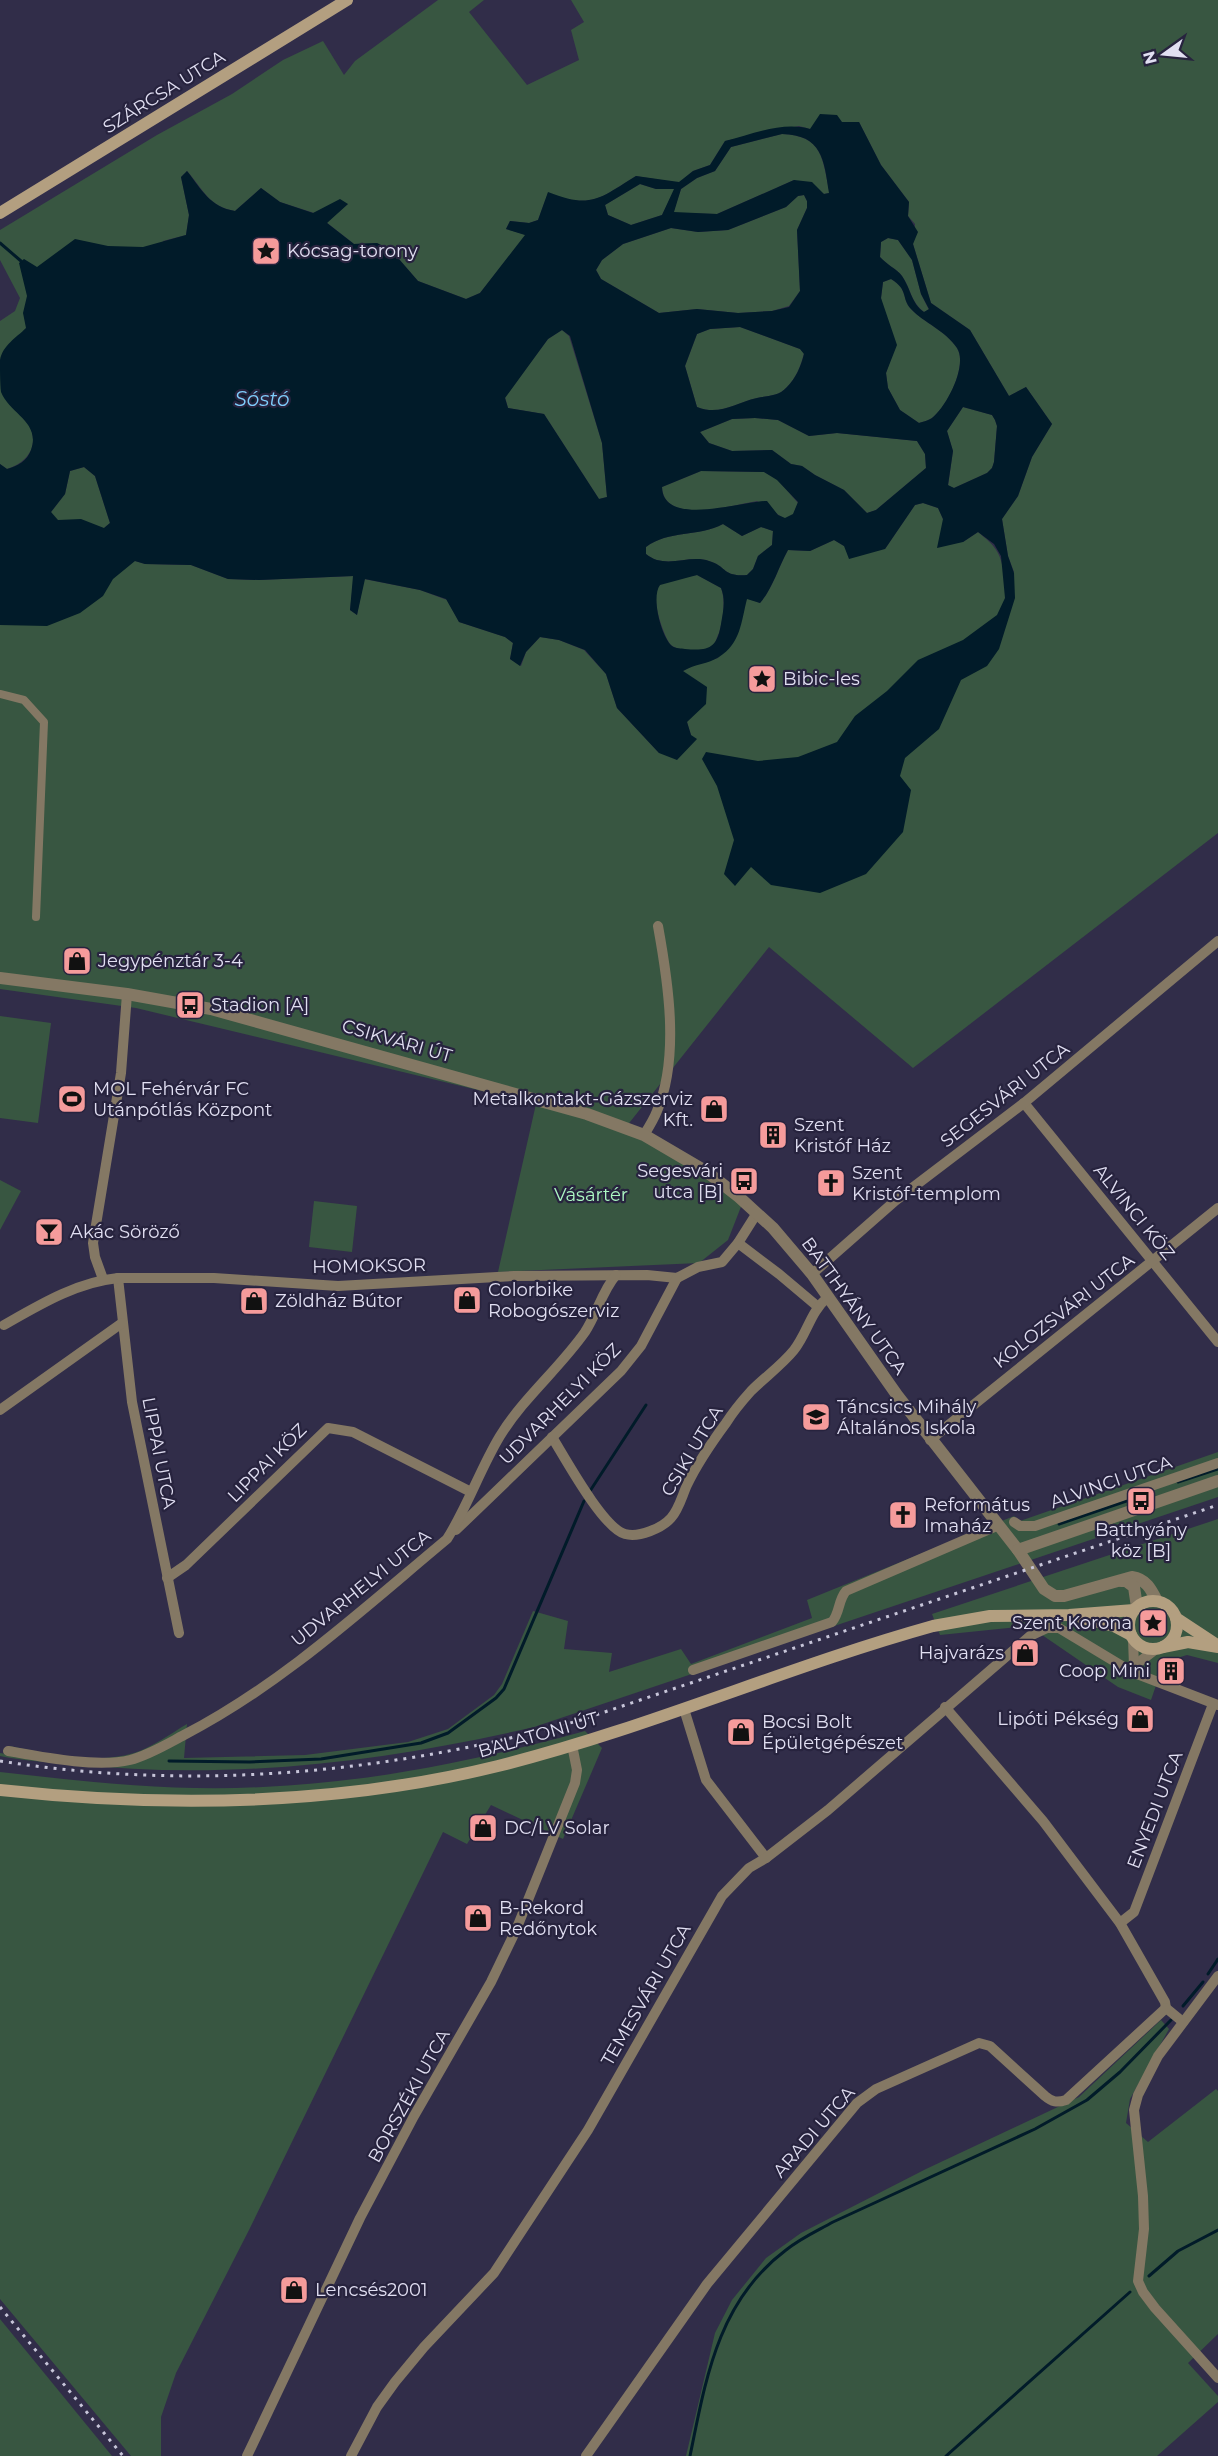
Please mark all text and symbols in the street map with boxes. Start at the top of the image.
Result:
north arrow [1134,24,1194,84]
street label: SZÁRCSA UTCA [99,46,229,138]
text: N [1139,49,1161,66]
place icon: Kócsag-torony [250,235,282,267]
place label: Kócsag-torony [287,240,418,262]
water label: Sóstó [235,387,289,411]
place icon: Bibic-les [746,663,778,695]
place label: Bibic-les [783,668,860,690]
shop icon: Jegypénztár 3-4 [61,945,93,977]
place label: Jegypénztár 3-4 [97,950,243,972]
bus stop icon: Stadion [A] [174,989,206,1021]
place label: Stadion [A] [211,994,309,1016]
street label: CSIKVÁRI ÚT [339,1015,455,1067]
street label: SEGESVÁRI UTCA [936,1038,1074,1152]
place label: MOL Fehérvár FC Utánpótlás Központ [93,1078,272,1121]
sports icon: MOL Fehérvár FC Utánpótlás Központ [56,1083,88,1115]
place label: Metalkontakt-Gázszerviz Kft. [473,1088,693,1131]
shop icon: Metalkontakt-Gázszerviz Kft. [698,1093,730,1125]
place label: Szent Kristóf Ház [794,1114,891,1157]
building icon: Szent Kristóf Ház [757,1119,789,1151]
place label: Segesvári utca [B] [637,1160,723,1203]
street label: ALVINCI KÖZ [1089,1160,1179,1264]
place label: Szent Kristóf-templom [852,1162,1001,1205]
bus stop icon: Segesvári utca [B] [728,1165,760,1197]
church icon: Szent Kristóf-templom [815,1167,847,1199]
park label: Vásártér [554,1184,628,1206]
bar icon: Akác Söröző [33,1216,65,1248]
place label: Akác Söröző [70,1221,180,1243]
street label: BATTHYÁNY UTCA [797,1233,911,1379]
street label: KOLOZSVÁRI UTCA [989,1249,1139,1373]
street label: HOMOKSOR [312,1254,426,1278]
place label: Colorbike Robogószerviz [488,1279,619,1322]
shop icon: Colorbike Robogószerviz [451,1284,483,1316]
shop icon: Zöldház Bútor [238,1285,270,1317]
place label: Zöldház Bútor [275,1290,403,1312]
street label: UDVARHELYI KÖZ [495,1339,625,1469]
street label: LIPPAI UTCA [137,1395,181,1511]
place label: Táncsics Mihály Általános Iskola [837,1396,977,1439]
school or university icon: Táncsics Mihály Általános Iskola [800,1401,832,1433]
street label: CSIKI UTCA [656,1402,728,1500]
street label: LIPPAI KÖZ [223,1419,311,1507]
street label: ALVINCI UTCA [1047,1451,1175,1513]
bus stop icon: Batthyány köz [B] [1125,1485,1157,1517]
place label: Református Imaház [924,1494,1030,1537]
church icon: Református Imaház [887,1499,919,1531]
place label: Batthyány köz [B] [1095,1519,1187,1562]
street label: UDVARHELYI UTCA [287,1525,435,1651]
place icon: Szent Korona [1137,1607,1169,1639]
place label: Szent Korona [1012,1612,1132,1634]
shop icon: Hajvarázs [1009,1637,1041,1669]
place label: Hajvarázs [919,1642,1004,1664]
building icon: Coop Mini [1155,1655,1187,1687]
place label: Coop Mini [1059,1660,1150,1682]
shop icon: Lipóti Pékség [1124,1703,1156,1735]
street label: BALATONI ÚT [476,1707,601,1763]
place label: Lipóti Pékség [997,1708,1119,1730]
place label: Bocsi Bolt Épületgépészet [762,1711,903,1754]
shop icon: Bocsi Bolt Épületgépészet [725,1716,757,1748]
street label: ENYEDI UTCA [1122,1748,1188,1872]
shop icon: DC/LV Solar [467,1812,499,1844]
place label: DC/LV Solar [504,1817,610,1839]
place label: B-Rekord Redőnytok [499,1897,597,1940]
shop icon: B-Rekord Redőnytok [462,1902,494,1934]
street label: TEMESVÁRI UTCA [596,1920,696,2070]
street label: BORSZÉKI UTCA [363,2025,455,2166]
street label: ARADI UTCA [769,2082,860,2182]
shop icon: Lencsés2001 [278,2274,310,2306]
place label: Lencsés2001 [315,2279,427,2301]

